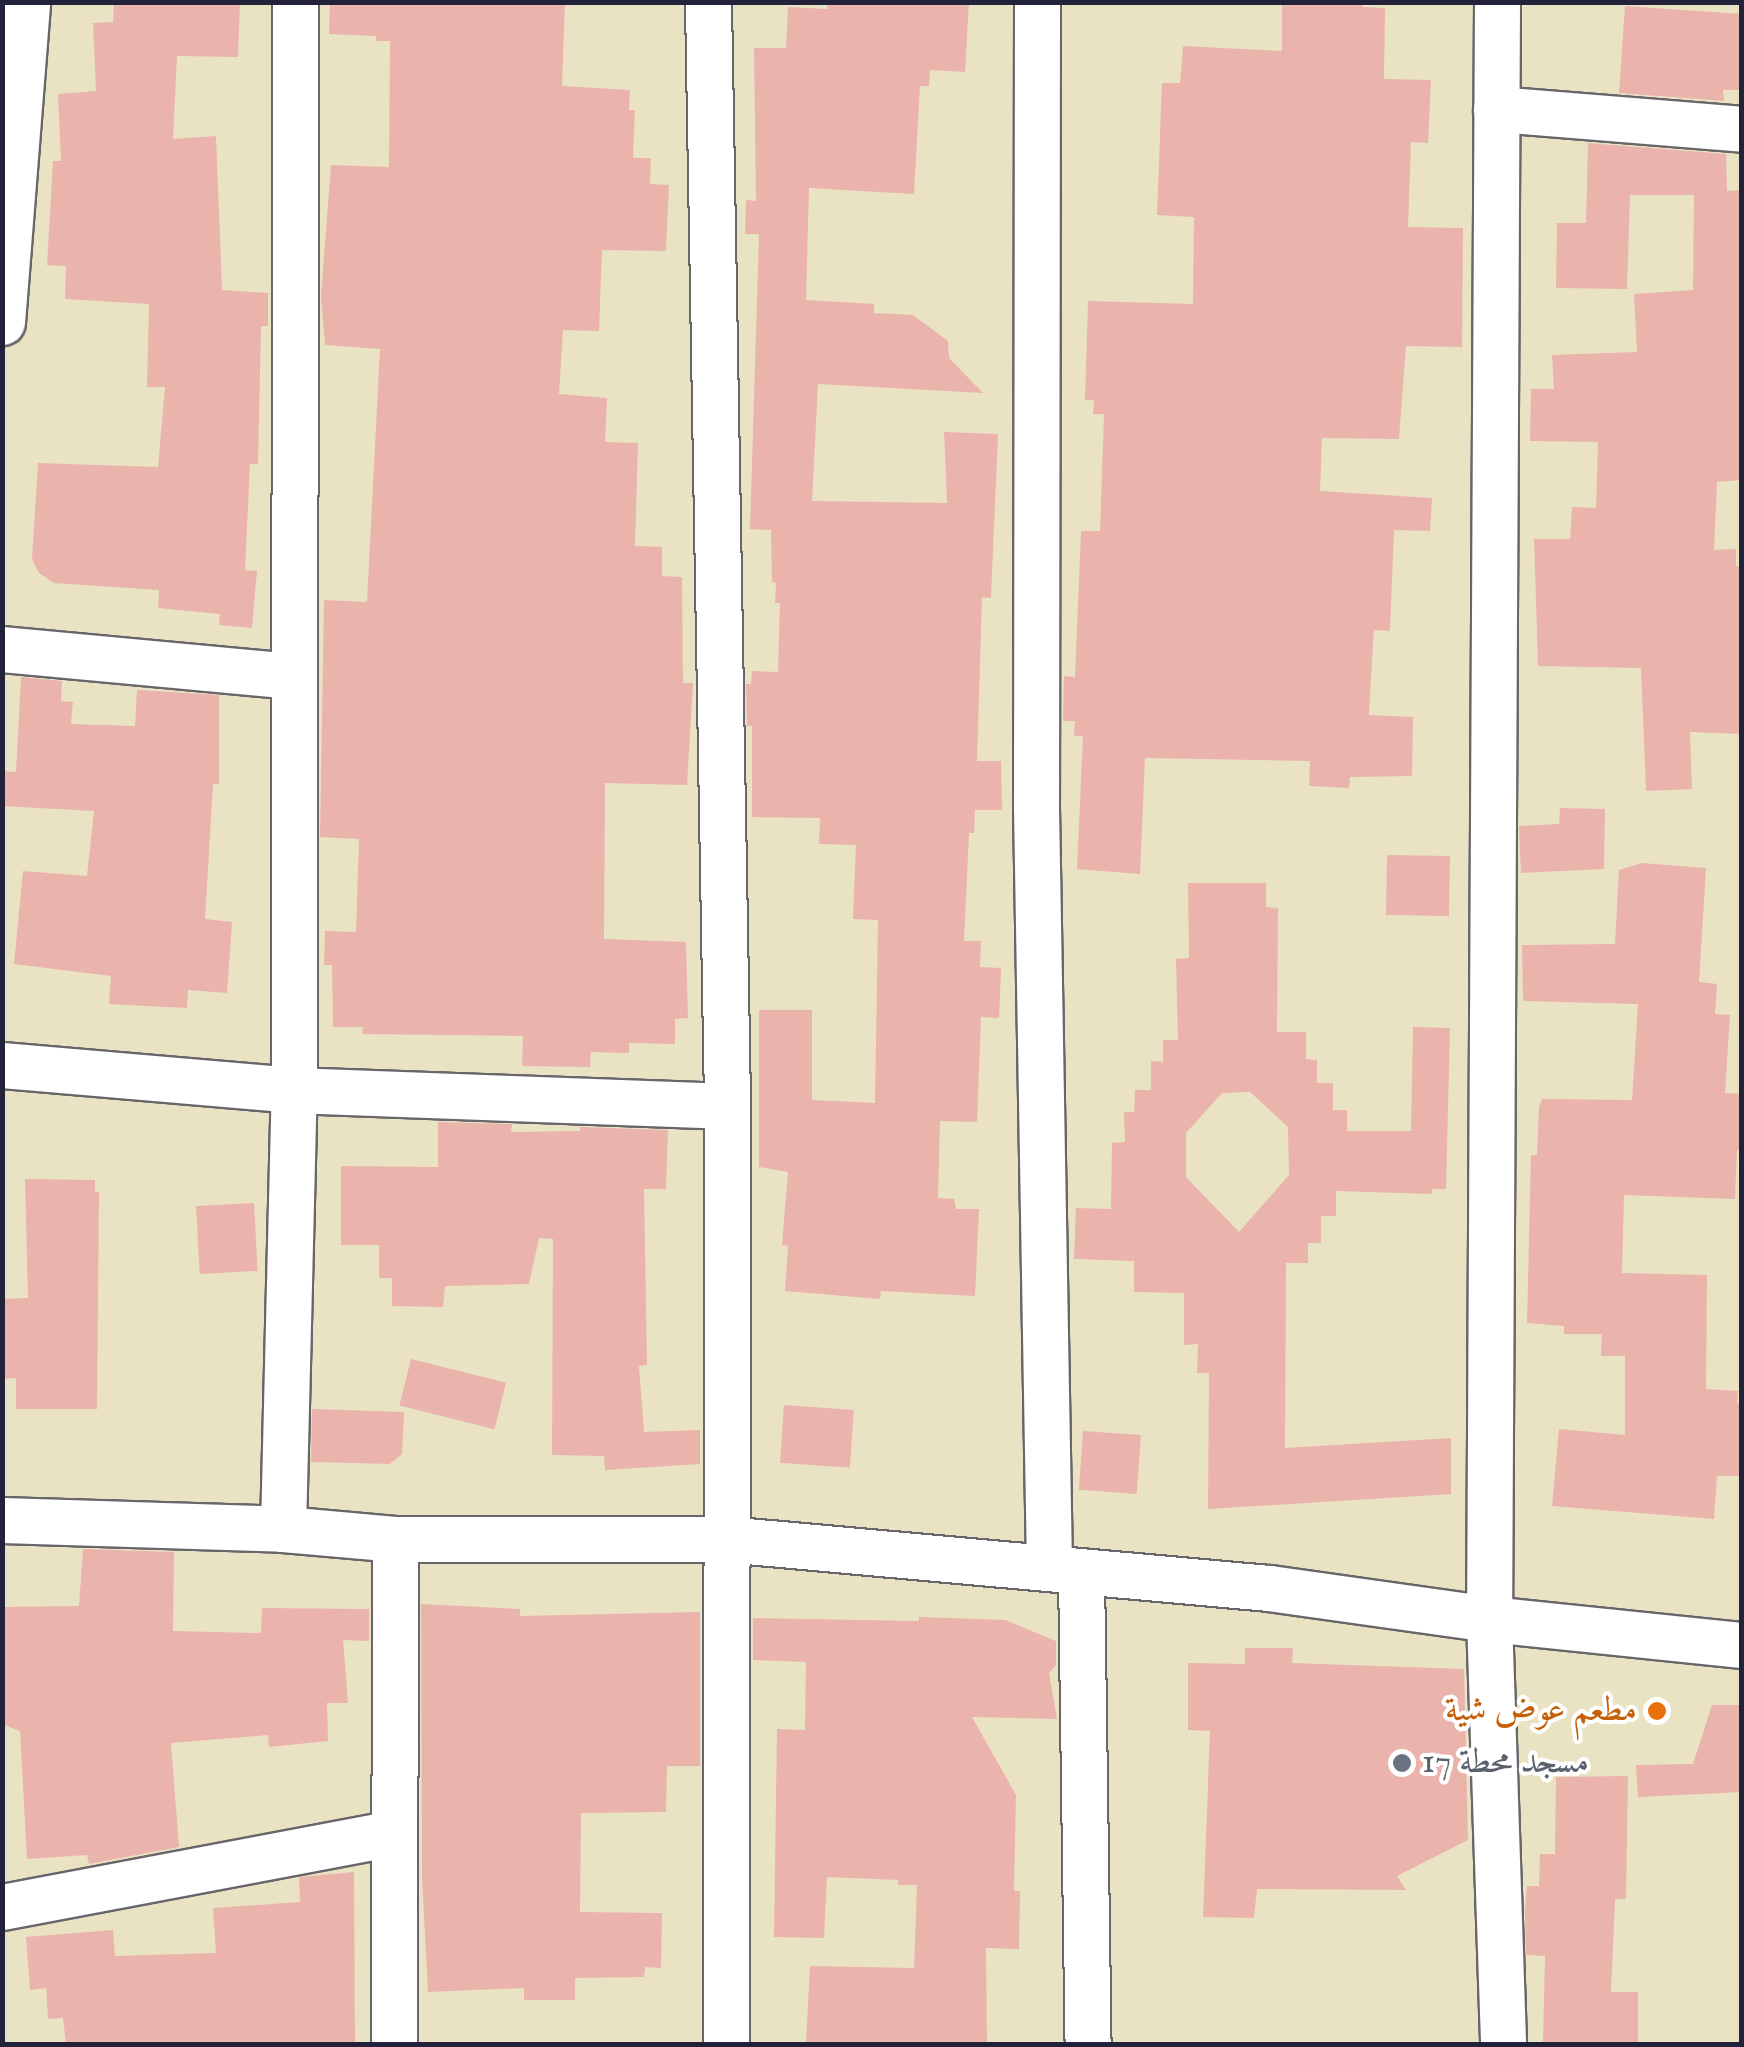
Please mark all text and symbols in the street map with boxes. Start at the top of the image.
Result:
place label: مطعم عوض شية [1445,1690,1637,1732]
marker: مطعم عوض شية [1646,1700,1668,1722]
place label: مسجد محطة 17 [1422,1742,1589,1784]
marker: مسجد محطة 17 [1391,1752,1413,1774]

